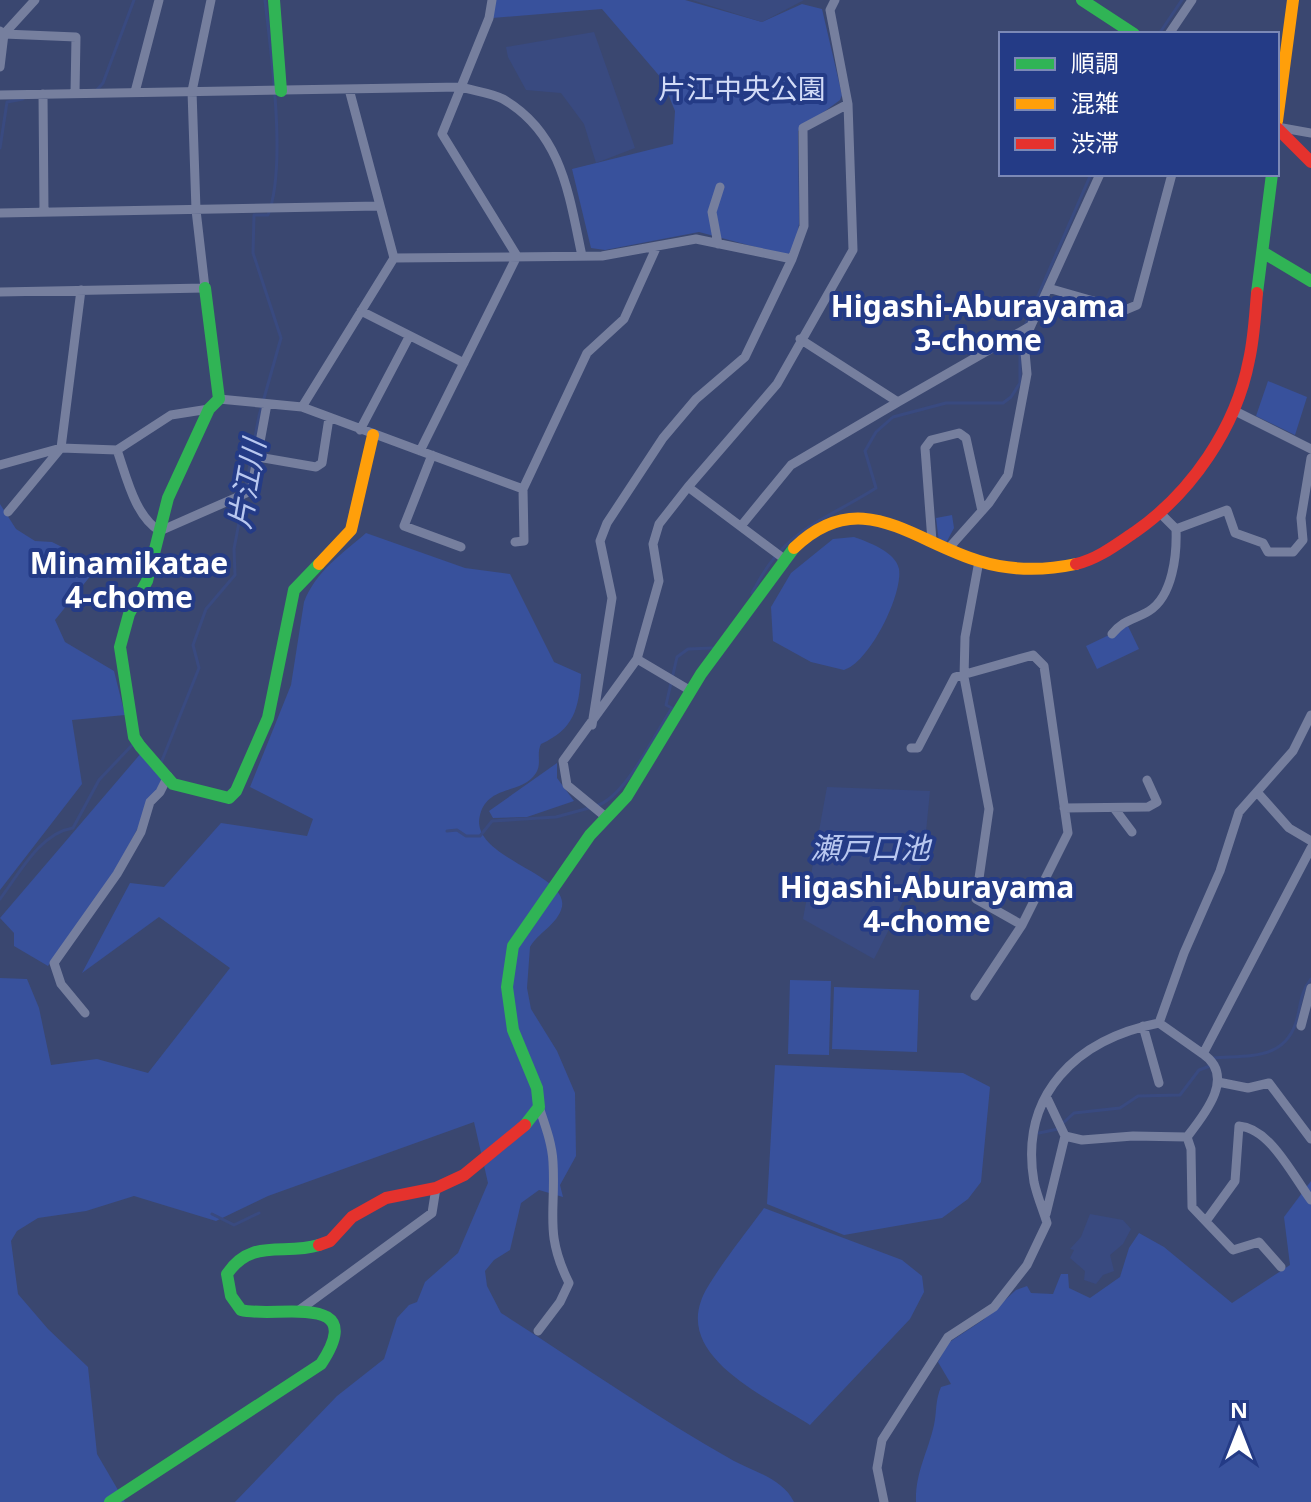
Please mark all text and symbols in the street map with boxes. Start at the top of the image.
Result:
legend [999,32,1279,176]
text: 順調 [1071,46,1119,79]
park label: 片江中央公園 [658,69,826,107]
text: 混雑 [1071,86,1119,119]
text: 渋滞 [1071,126,1119,159]
district label: Higashi-Aburayama 3-chome [831,285,1125,360]
water label: 片江川 [218,433,275,532]
district label: Minamikatae 4-chome [30,542,228,617]
water label: 瀬戸口池 [810,827,933,868]
district label: Higashi-Aburayama 4-chome [780,866,1074,941]
north arrow [1199,1390,1279,1470]
text: N [1230,1394,1248,1424]

